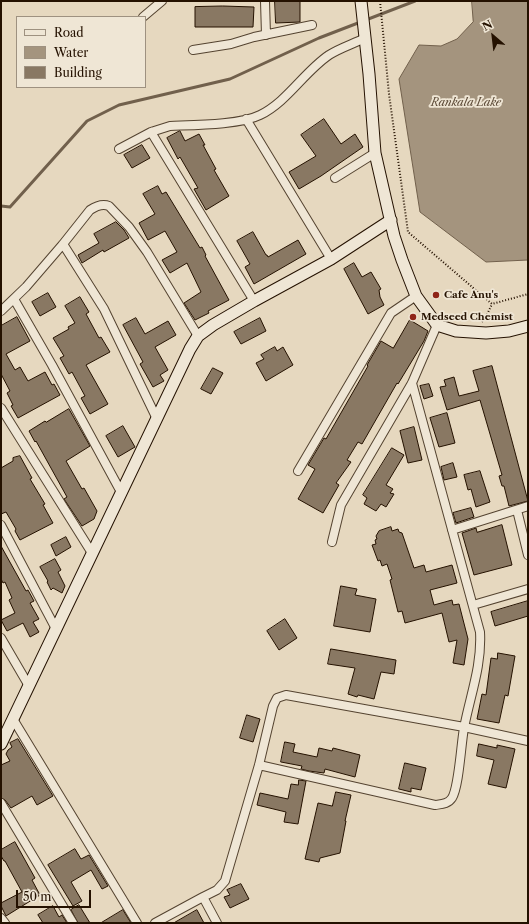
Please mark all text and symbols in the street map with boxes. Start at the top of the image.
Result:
legend [16,16,146,88]
north arrow [473,16,513,56]
text: N [480,17,495,34]
text: Road [54,25,84,40]
text: Water [54,45,88,60]
text: Building [54,65,102,80]
water label: Rankala Lake [431,96,501,110]
place label: Cafe Anu's [444,289,498,301]
marker: Cafe Anu's [431,290,441,300]
place label: Medseed Chemist [421,311,513,323]
marker: Medseed Chemist [408,312,418,322]
scale bar [18,882,93,908]
text: 50 m [23,889,52,904]

